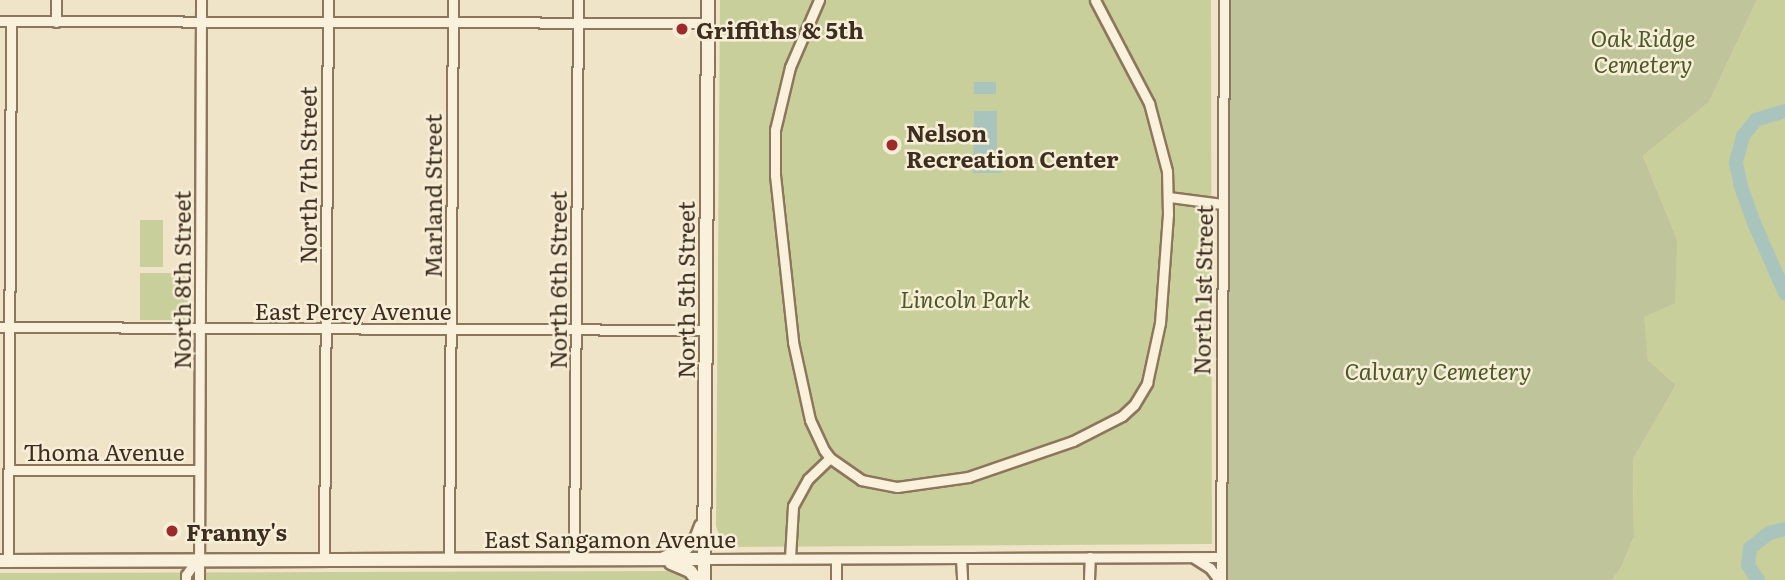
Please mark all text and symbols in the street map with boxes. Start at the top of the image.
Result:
place label: Griffiths & 5th [696,15,864,43]
marker: Griffiths & 5th [674,21,690,37]
park label: Oak Ridge Cemetery [1591,23,1695,77]
street label: North 7th Street [293,86,321,264]
street label: Marland Street [418,114,446,278]
place label: Nelson Recreation Center [906,118,1119,172]
marker: Nelson Recreation Center [884,137,900,153]
street label: North 8th Street [167,191,195,369]
street label: North 6th Street [543,191,571,369]
street label: North 5th Street [671,201,699,379]
street label: North 1st Street [1187,205,1217,375]
park label: Lincoln Park [900,284,1030,312]
street label: East Percy Avenue [254,296,452,324]
park label: Calvary Cemetery [1345,356,1531,384]
street label: Thoma Avenue [23,437,185,465]
place label: Franny's [186,517,287,545]
marker: Franny's [164,523,180,539]
street label: East Sangamon Avenue [484,524,736,552]

